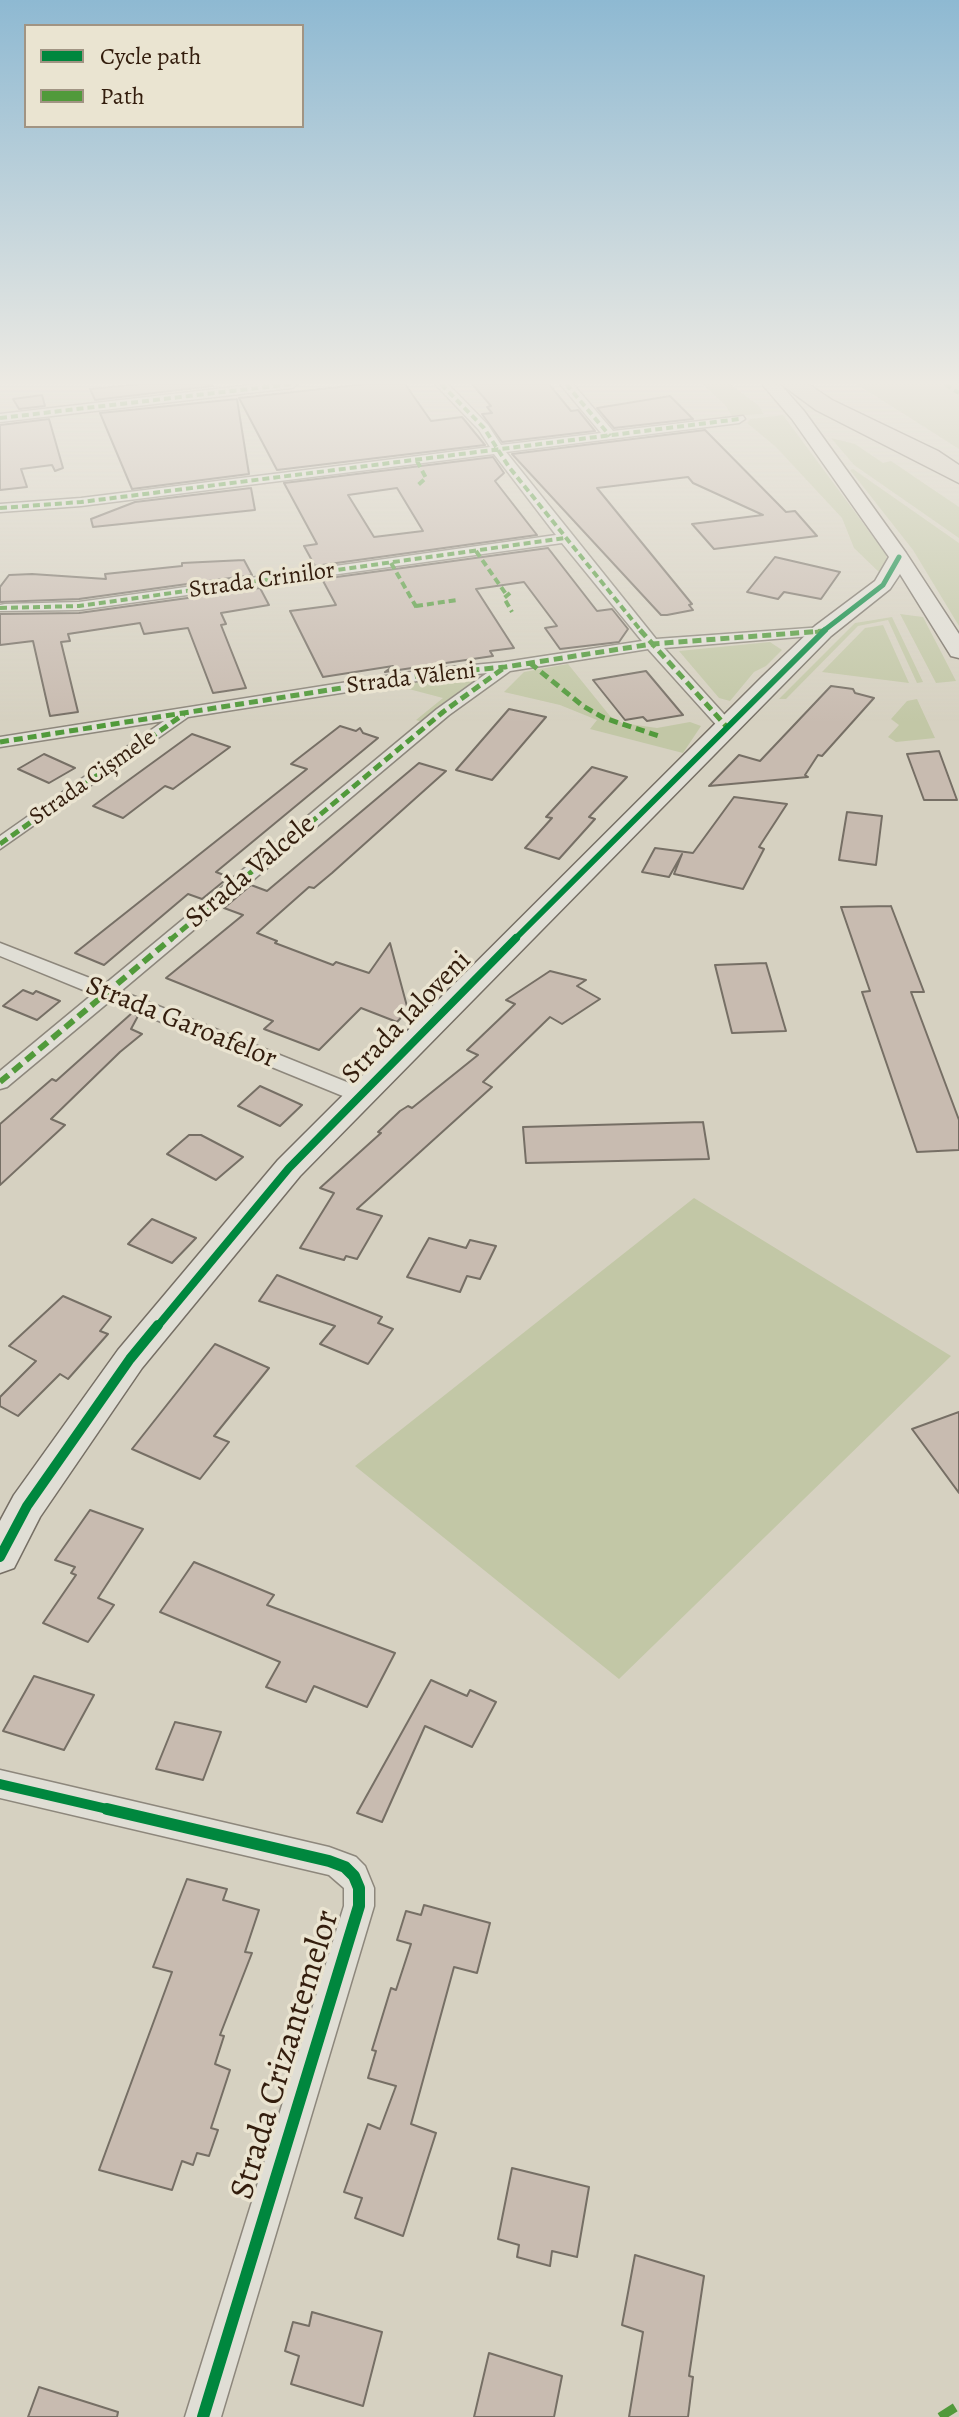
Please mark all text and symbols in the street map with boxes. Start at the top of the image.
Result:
legend [24,24,304,128]
text: Cycle path [100,40,201,72]
text: Path [100,80,145,112]
street label: Strada Crinilor [187,557,337,605]
street label: Strada Văleni [345,657,477,701]
street label: Strada Cișmele [24,724,162,832]
street label: Strada Vâlcele [179,808,323,936]
street label: Strada Ialoveni [335,944,479,1092]
street label: Strada Garoafelor [81,969,281,1077]
street label: Strada Crizantemelor [223,1906,349,2204]

